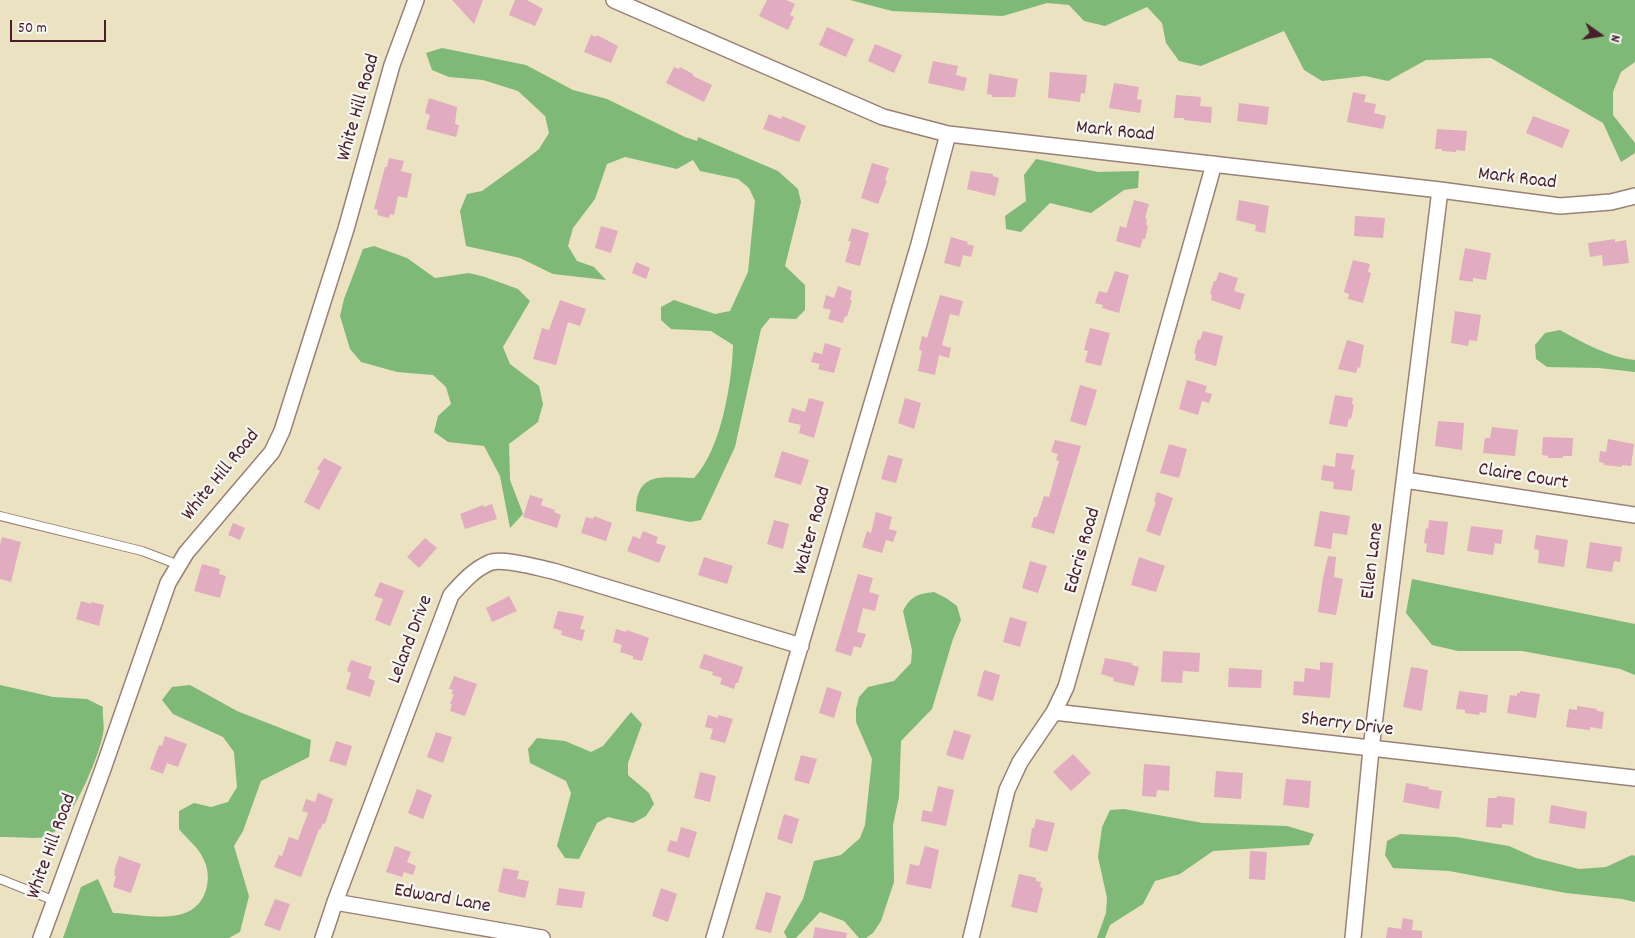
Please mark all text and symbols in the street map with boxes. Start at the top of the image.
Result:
scale bar [12,10,109,42]
north arrow [1575,10,1625,60]
text: 50 m [18,18,47,40]
text: N [1604,33,1625,44]
street label: White Hill Road [333,52,387,164]
street label: Mark Road [1075,117,1155,149]
street label: Mark Road [1476,163,1558,197]
street label: White Hill Road [178,426,266,526]
street label: Claire Court [1476,459,1570,497]
street label: Walter Road [790,484,838,578]
street label: Edcris Road [1060,505,1108,597]
street label: Ellen Lane [1357,521,1391,601]
street label: Leland Drive [384,592,440,688]
street label: Sherry Drive [1299,708,1395,744]
street label: White Hill Road [23,791,83,903]
street label: Edward Lane [392,880,492,920]

